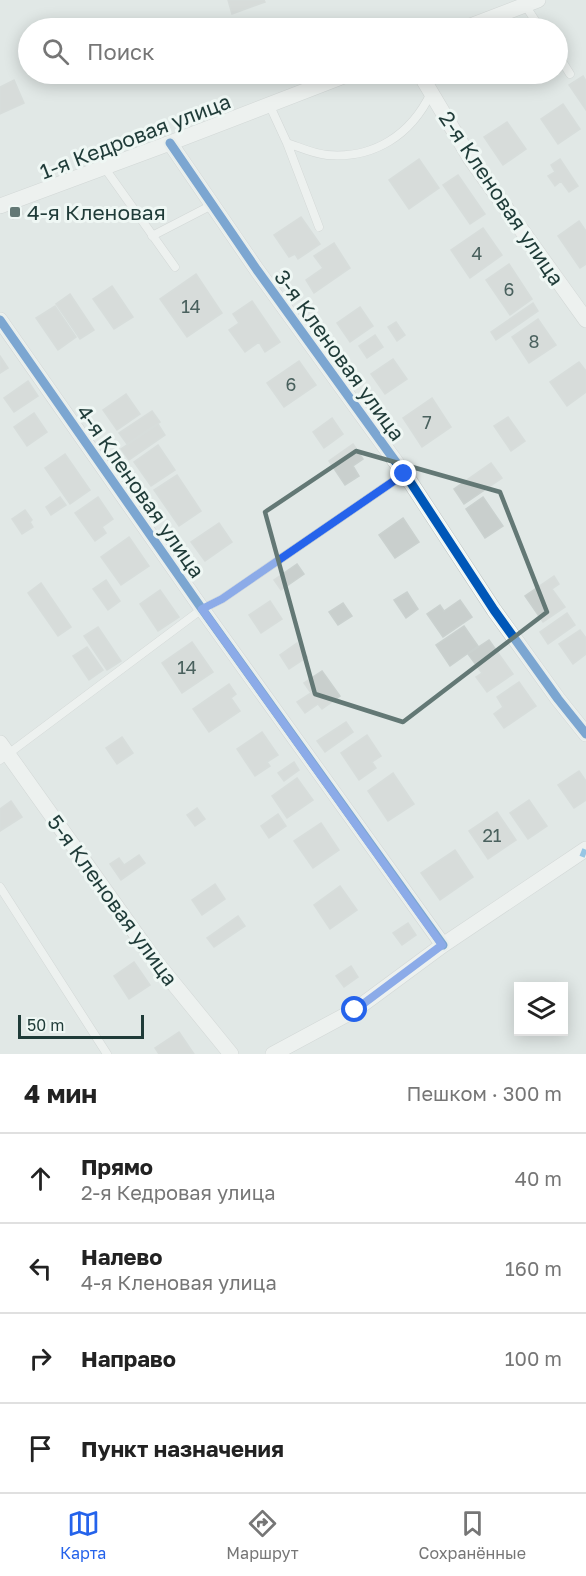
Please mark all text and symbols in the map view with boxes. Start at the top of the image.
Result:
search box [18,18,568,84]
icon: search [39,35,72,68]
text: Поиск [87,38,155,65]
street label: 1-я Кедровая улица [36,88,234,184]
street label: 2-я Кленовая улица [434,106,570,290]
place label: 4-я Кленовая [27,199,166,225]
marker: 4-я Кленовая [8,205,22,219]
house number: 4 [472,242,483,264]
street label: 3-я Кленовая улица [269,264,411,446]
house number: 6 [504,278,514,300]
house number: 14 [181,295,201,317]
house number: 8 [529,330,539,352]
house number: 6 [286,373,296,395]
street label: 4-я Кленовая улица [71,399,211,583]
house number: 7 [422,411,432,433]
route end [390,460,416,486]
house number: 14 [177,656,197,678]
street label: 5-я Кленовая улица [42,809,184,991]
house number: 21 [482,824,502,846]
map controls [514,982,568,1036]
button: layers [514,982,568,1036]
route start [341,996,367,1022]
scale bar [18,1012,144,1040]
text: 50 m [27,1015,64,1035]
text: 4 мин [24,1078,97,1109]
text: Пешком · 300 m [407,1081,562,1105]
text: Прямо [81,1153,153,1180]
icon: ahead [24,1162,57,1195]
text: 40 m [515,1166,562,1190]
text: 2-я Кедровая улица [81,1180,276,1204]
text: Налево [81,1243,163,1270]
icon: left [24,1252,57,1285]
text: 160 m [505,1256,562,1280]
text: 4-я Кленовая улица [81,1270,277,1294]
icon: right [24,1342,57,1375]
text: Направо [81,1345,176,1372]
text: 100 m [505,1346,562,1370]
icon: arrive [24,1432,57,1465]
text: Пункт назначения [81,1435,284,1462]
tab: Карта [60,1507,106,1563]
tab: Маршрут [226,1507,299,1563]
tab: Сохранённые [419,1507,526,1563]

